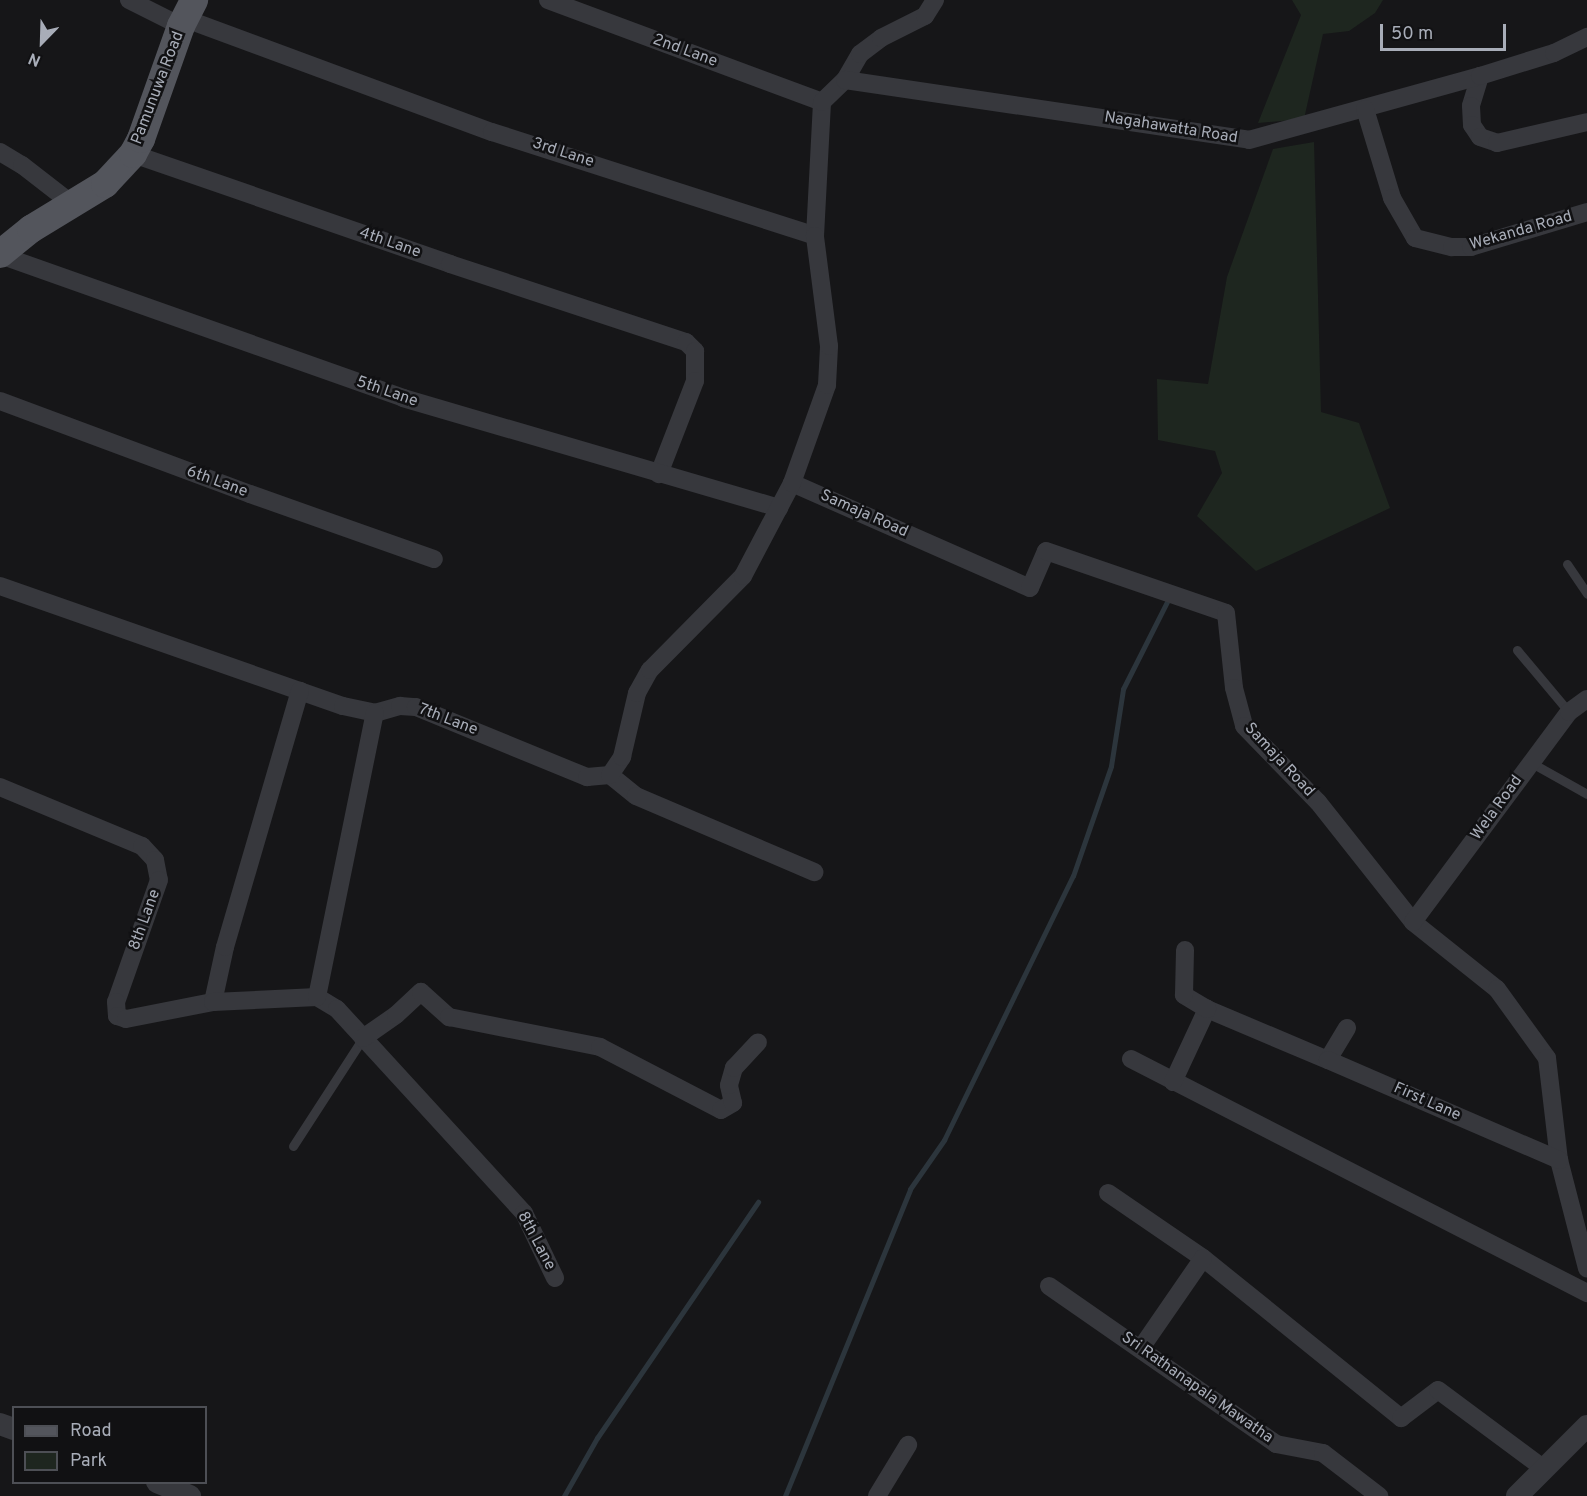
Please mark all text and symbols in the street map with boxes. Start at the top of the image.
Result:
north arrow [12,12,72,72]
scale bar [1383,12,1509,50]
text: 50 m [1391,23,1433,46]
street label: Pamunuwa Road [128,29,188,147]
street label: 2nd Lane [650,30,720,72]
text: N [26,47,44,70]
street label: Nagahawatta Road [1103,108,1239,148]
street label: 3rd Lane [530,134,596,172]
street label: Wekanda Road [1467,207,1575,255]
street label: 4th Lane [357,224,423,262]
street label: 5th Lane [354,373,420,411]
street label: 6th Lane [184,462,250,502]
street label: Samaja Road [817,486,911,542]
street label: 7th Lane [416,700,480,740]
street label: Samaja Road [1240,719,1318,801]
street label: Wela Road [1467,772,1527,844]
street label: 8th Lane [125,887,165,953]
street label: First Lane [1390,1079,1464,1125]
street label: 8th Lane [513,1209,559,1273]
street label: Sri Rathanapala Mawatha [1117,1328,1277,1448]
legend [12,1406,207,1484]
text: Road [70,1420,112,1443]
text: Park [70,1450,107,1473]

